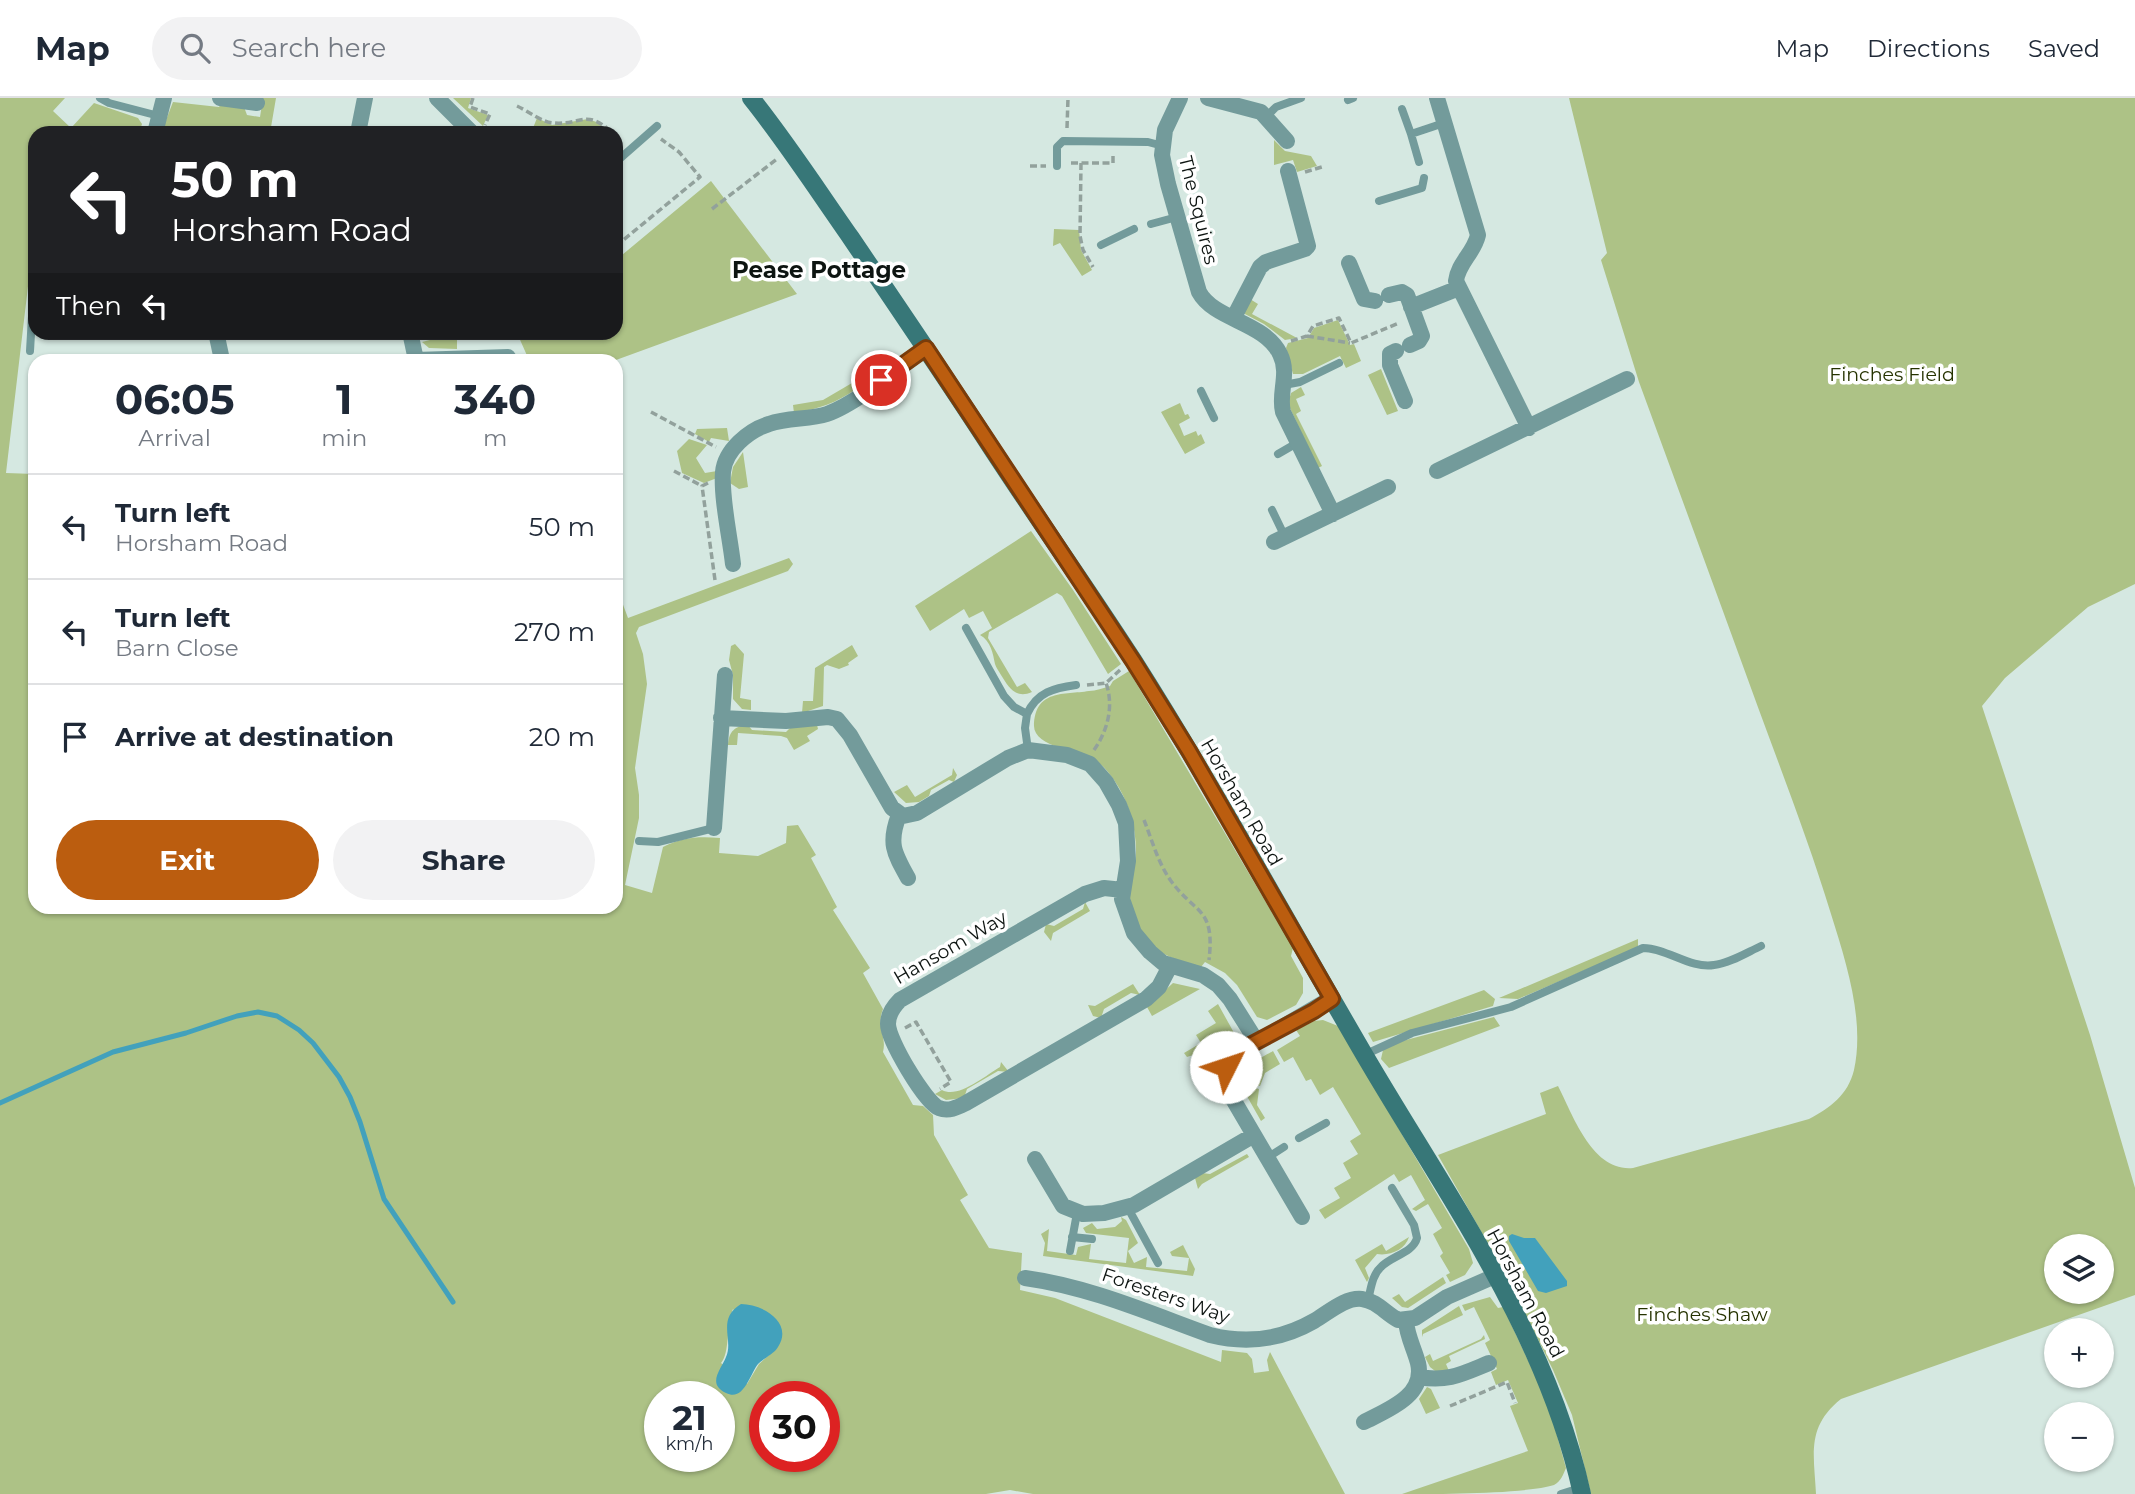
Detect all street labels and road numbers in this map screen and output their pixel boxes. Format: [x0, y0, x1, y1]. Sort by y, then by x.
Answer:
street label: The Squires [1174, 154, 1223, 267]
street label: Horsham Road [1196, 735, 1287, 870]
street label: Hansom Way [889, 905, 1012, 989]
street label: Horsham Road [1482, 1225, 1569, 1362]
street label: Foresters Way [1099, 1263, 1233, 1328]

